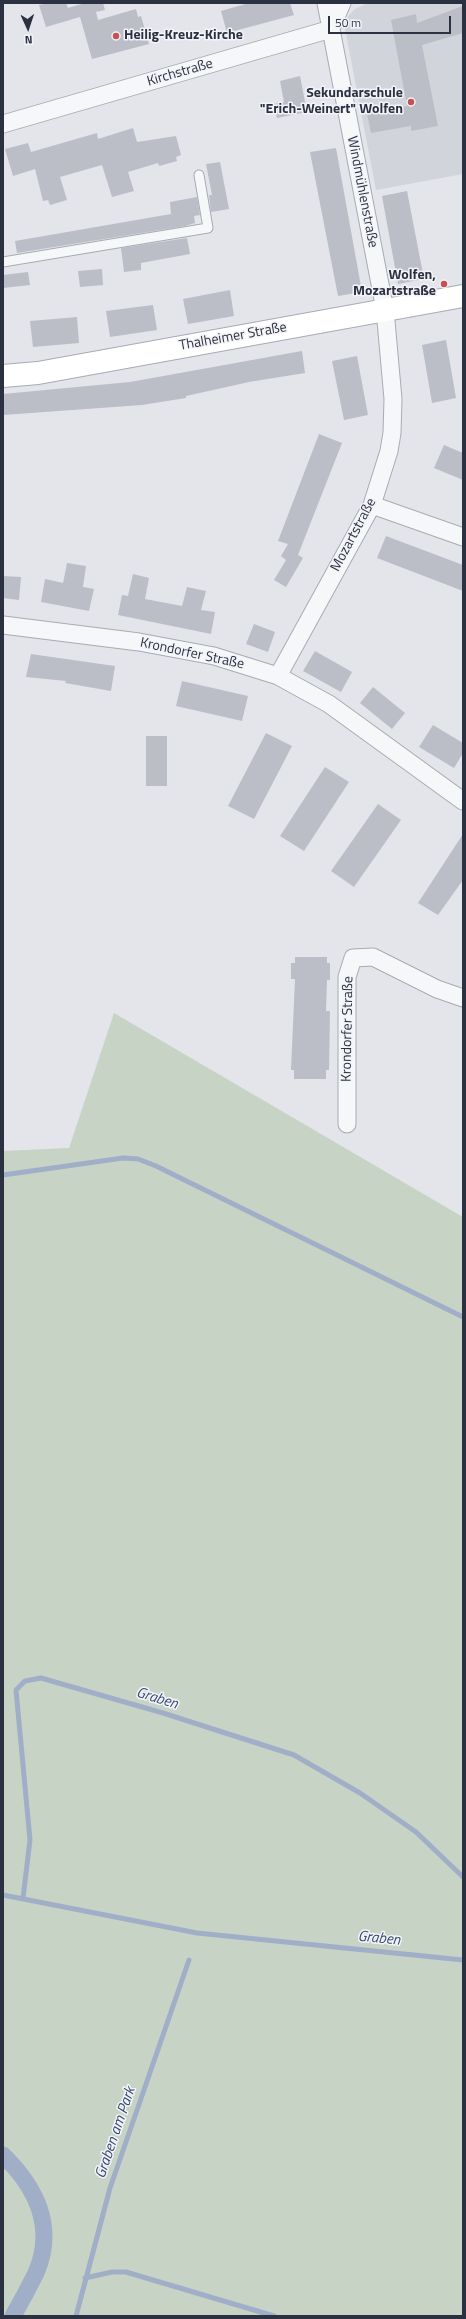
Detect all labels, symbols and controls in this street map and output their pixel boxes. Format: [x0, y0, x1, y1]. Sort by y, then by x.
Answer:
north arrow [8, 8, 48, 48]
scale bar [330, 8, 453, 34]
text: 50 m [335, 13, 361, 32]
place label: Heilig-Kreuz-Kirche [124, 28, 243, 44]
marker: Heilig-Kreuz-Kirche [111, 31, 121, 41]
text: N [24, 32, 33, 48]
street label: Kirchstraße [145, 56, 215, 90]
place label: Sekundarschule "Erich-Weinert" Wolfen [260, 86, 403, 118]
marker: Sekundarschule "Erich-Weinert" Wolfen [406, 97, 416, 107]
street label: Windmühlenstraße [343, 135, 381, 249]
place label: Wolfen, Mozartstraße [353, 268, 436, 300]
marker: Wolfen, Mozartstraße [439, 279, 449, 289]
street label: Thalheimer Straße [178, 319, 288, 355]
street label: Mozartstraße [328, 495, 380, 575]
street label: Krondorfer Straße [138, 635, 246, 673]
street label: Krondorfer Straße [339, 976, 357, 1082]
water label: Graben [134, 1684, 180, 1714]
water label: Graben [357, 1928, 401, 1950]
water label: Graben am Park [92, 2085, 140, 2181]

